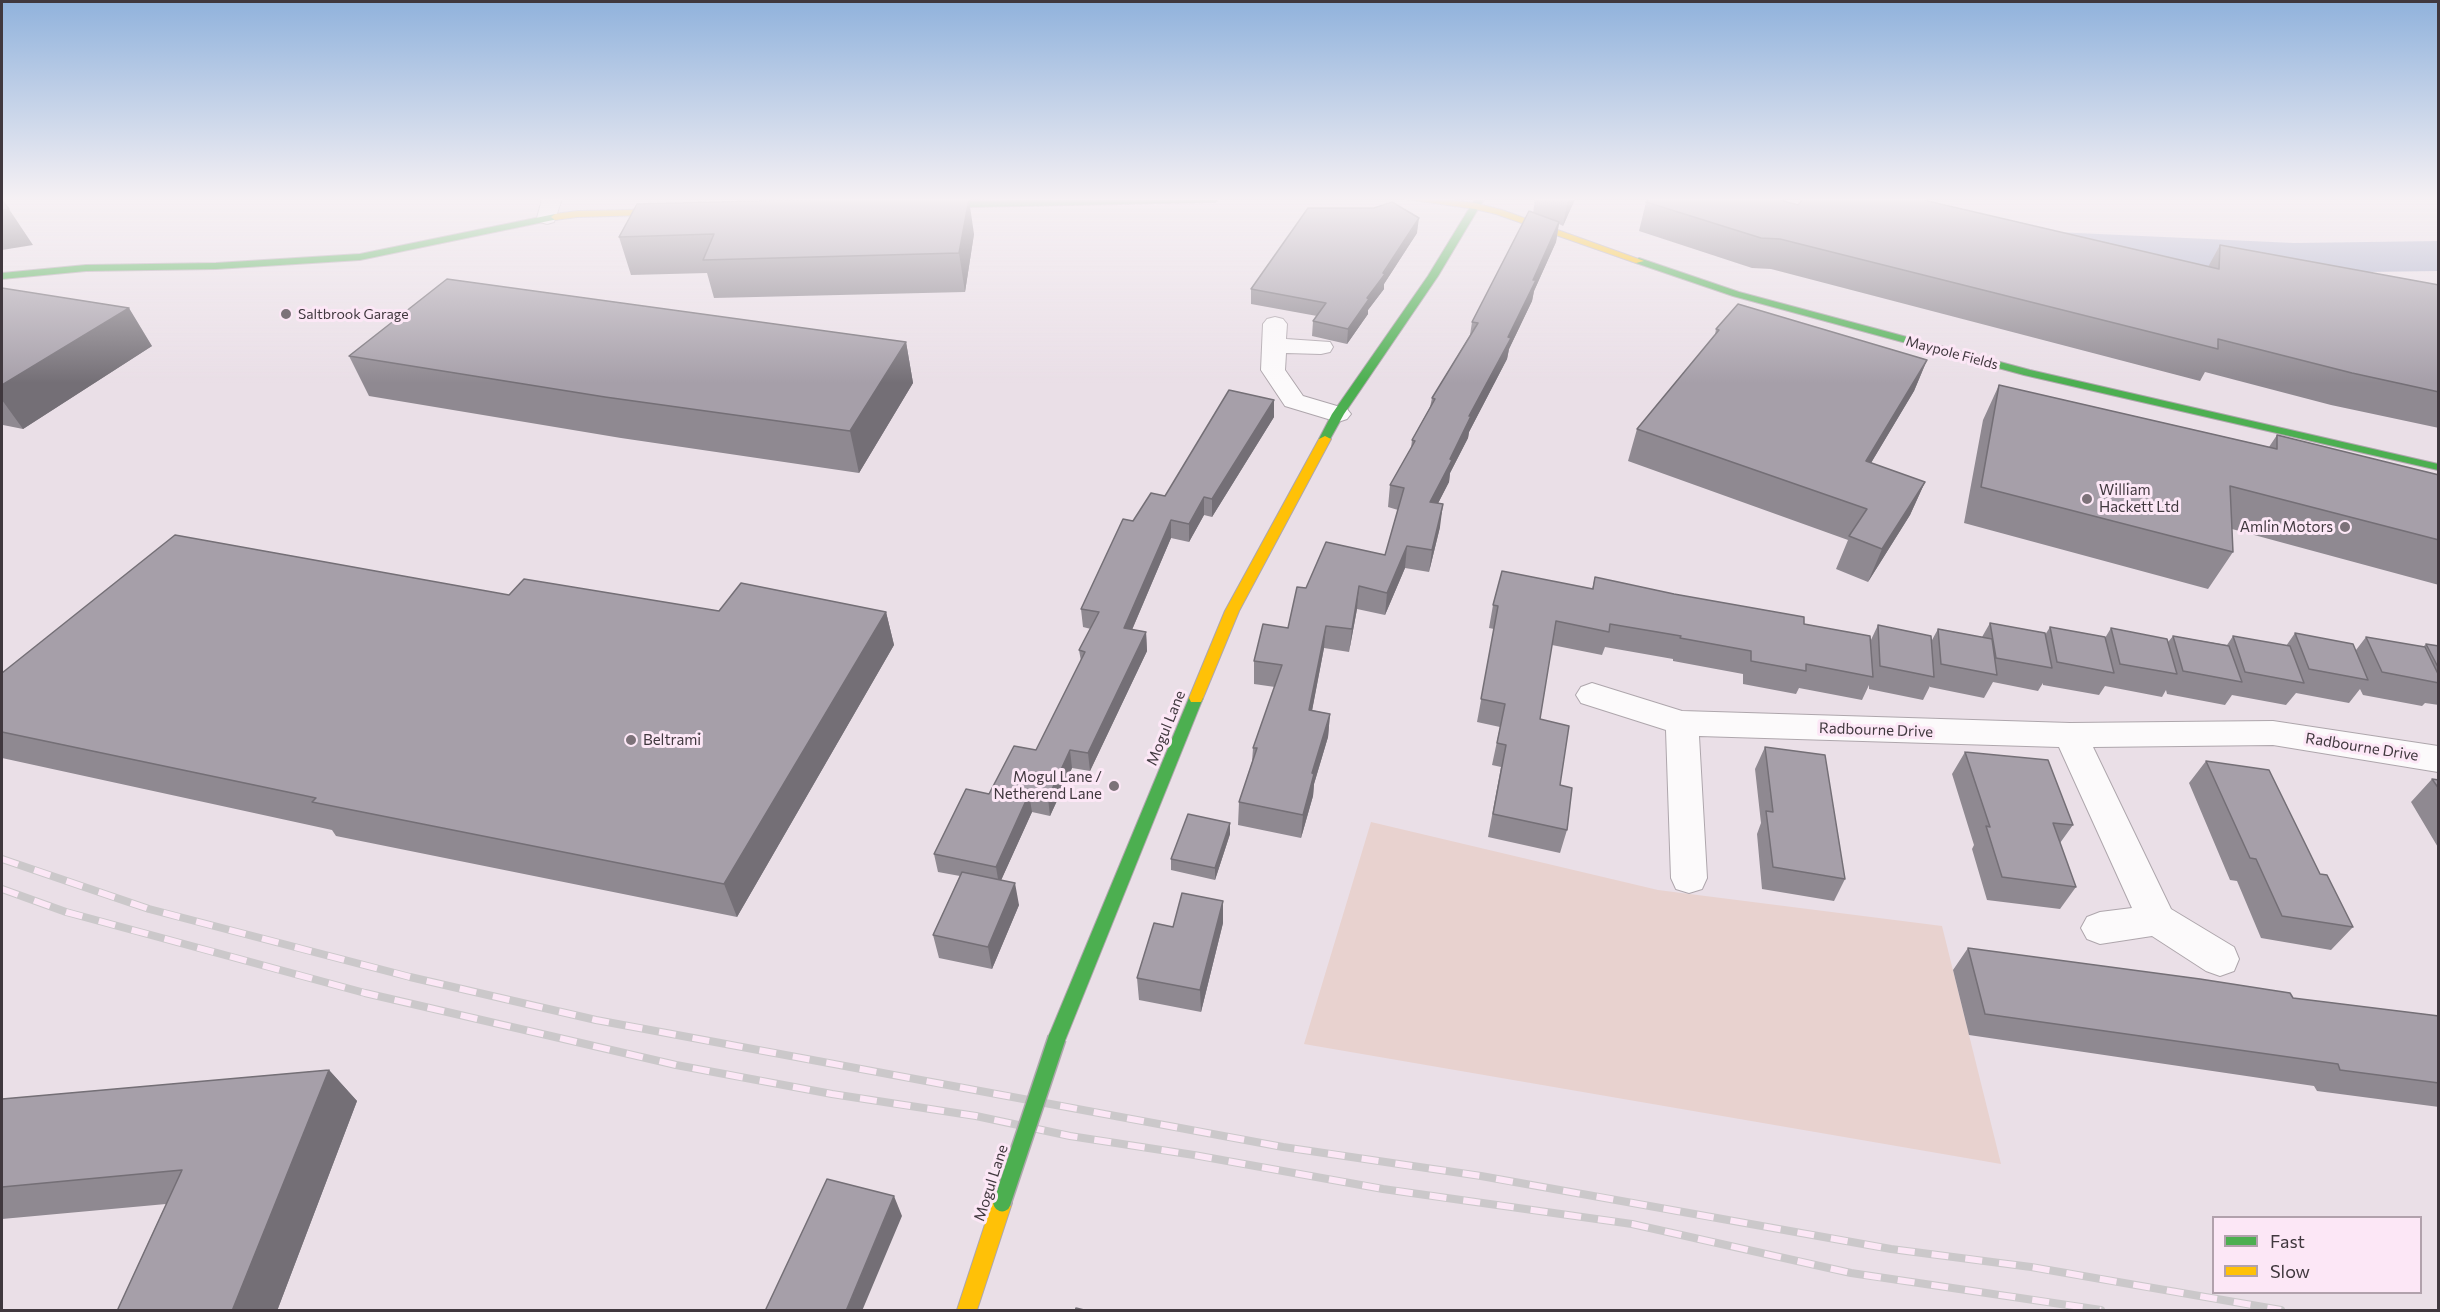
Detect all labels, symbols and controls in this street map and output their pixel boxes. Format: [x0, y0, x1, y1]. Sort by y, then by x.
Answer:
place label: Saltbrook Garage [298, 306, 409, 322]
marker: Saltbrook Garage [279, 307, 293, 321]
street label: Maypole Fields [1904, 333, 2000, 373]
place label: William Hackett Ltd [2099, 481, 2179, 516]
marker: William Hackett Ltd [2080, 492, 2094, 506]
place label: Amlin Motors [2240, 518, 2333, 536]
marker: Amlin Motors [2338, 520, 2352, 534]
street label: Mogul Lane [1143, 688, 1189, 768]
street label: Radbourne Drive [1819, 719, 1933, 741]
street label: Radbourne Drive [2304, 729, 2420, 765]
place label: Beltrami [643, 731, 701, 749]
marker: Beltrami [624, 733, 638, 747]
place label: Mogul Lane / Netherend Lane [994, 768, 1102, 803]
marker: Mogul Lane / Netherend Lane [1107, 779, 1121, 793]
street label: Mogul Lane [970, 1142, 1012, 1224]
legend [2212, 1216, 2422, 1294]
text: Fast [2270, 1230, 2305, 1252]
text: Slow [2270, 1260, 2310, 1282]

